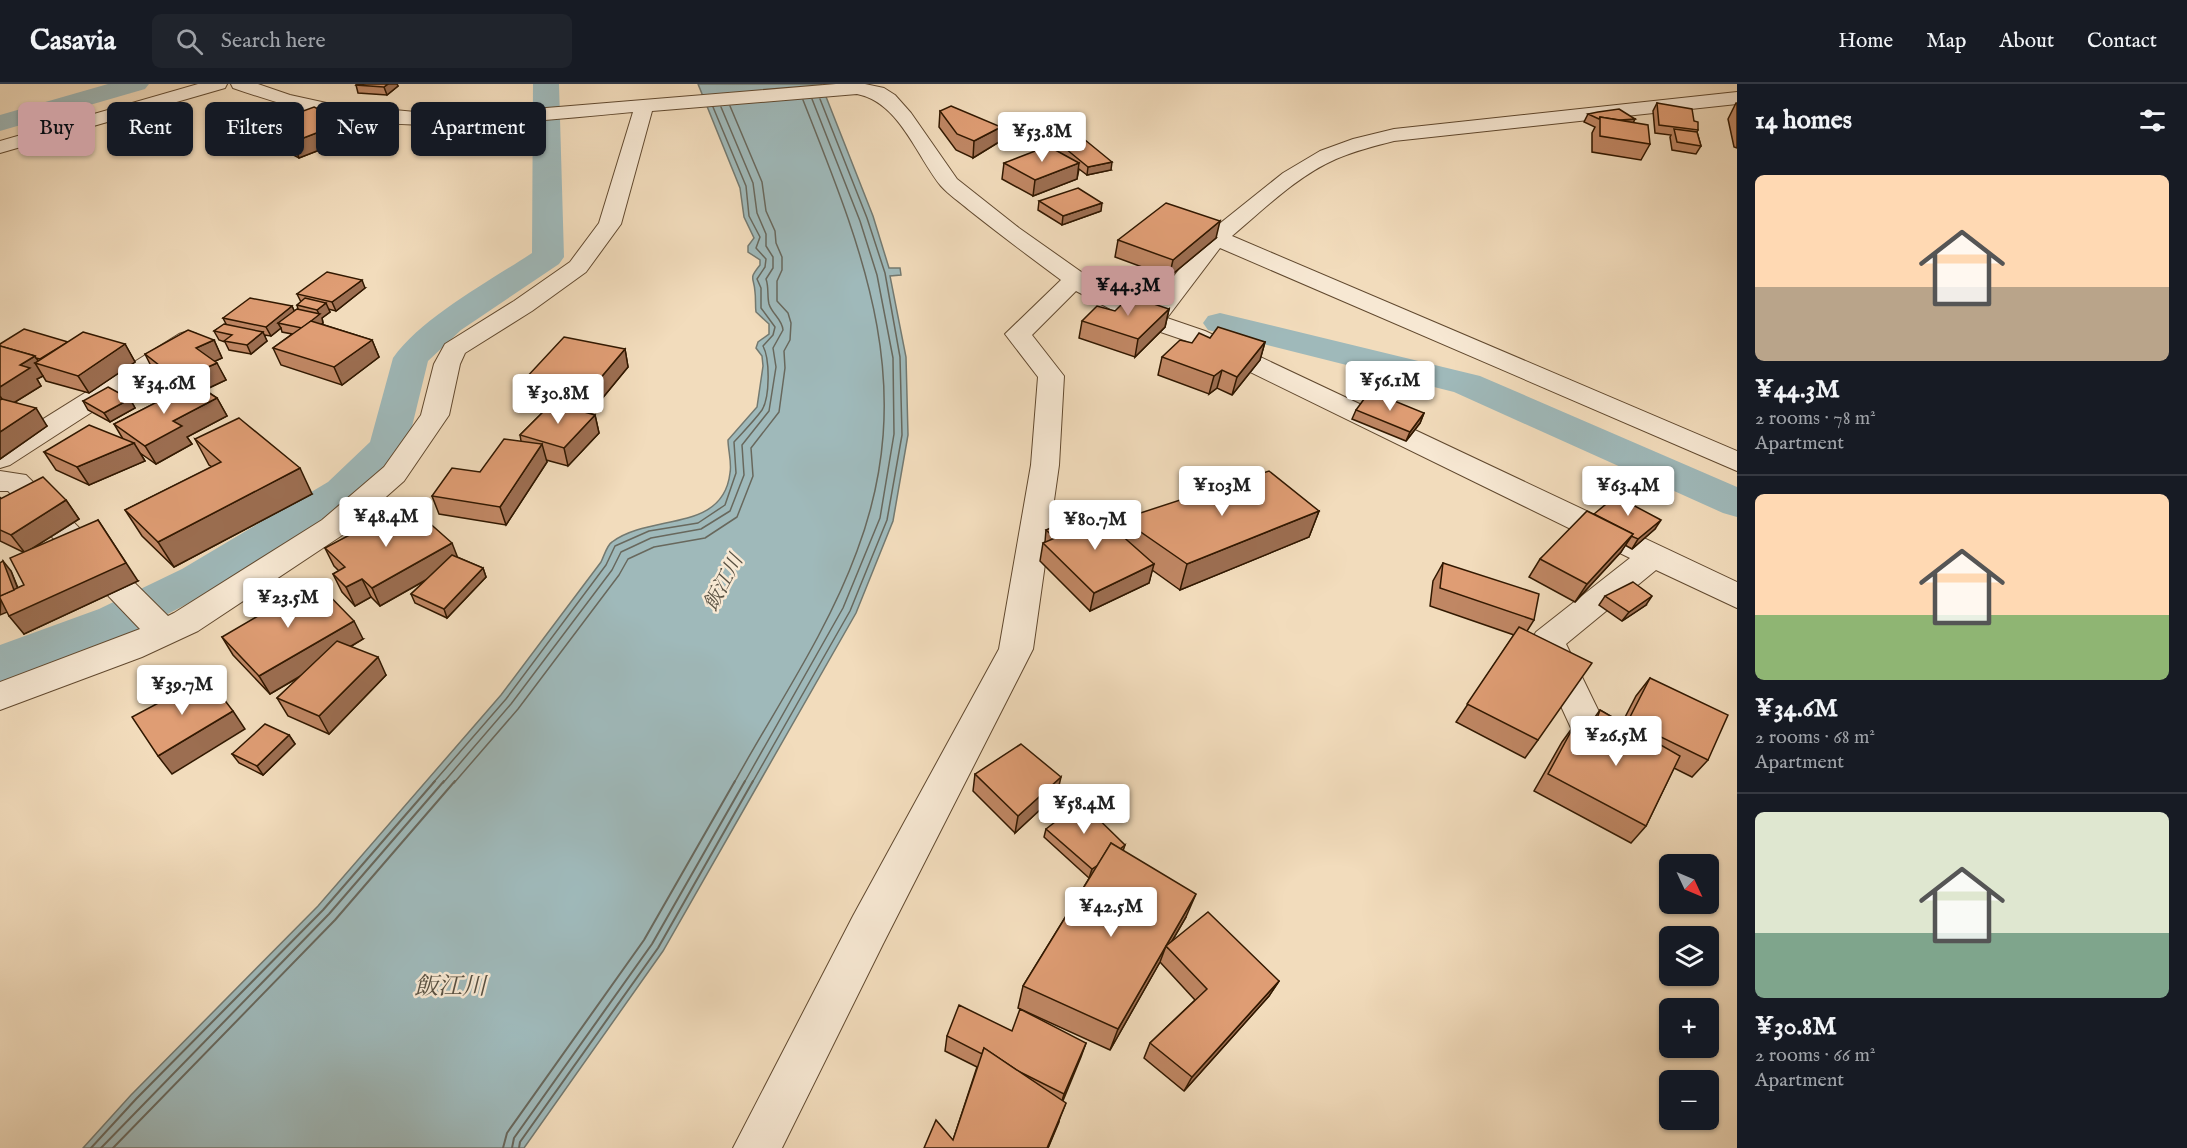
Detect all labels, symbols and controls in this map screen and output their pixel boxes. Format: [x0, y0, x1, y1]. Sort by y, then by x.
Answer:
search box [152, 14, 572, 68]
text: Casavia [30, 24, 116, 59]
icon: search [173, 25, 206, 58]
text: Search here [221, 27, 326, 55]
text: Home [1838, 28, 1893, 55]
text: Map [1926, 28, 1966, 55]
text: About [1999, 28, 2054, 55]
text: Contact [2087, 28, 2157, 55]
chip: Buy [18, 102, 95, 156]
chip: Rent [107, 102, 193, 156]
chip: Filters [205, 102, 304, 156]
chip: New [316, 102, 399, 156]
chip: Apartment [411, 102, 546, 156]
text: 14 homes [1755, 104, 1852, 137]
icon: filters [2136, 104, 2169, 137]
pin: ¥53.8M [993, 112, 1091, 163]
text: ¥53.8M [1012, 119, 1072, 144]
icon: home [1908, 214, 2016, 322]
pin: ¥44.3M [1079, 266, 1177, 317]
text: ¥44.3M [1095, 273, 1161, 298]
pin: ¥56.1M [1341, 361, 1439, 412]
pin: ¥34.6M [115, 364, 213, 415]
text: ¥56.1M [1360, 368, 1420, 393]
text: ¥34.6M [132, 371, 196, 396]
text: ¥44.3M [1755, 373, 1840, 406]
pin: ¥30.8M [509, 374, 607, 425]
text: ¥30.8M [527, 381, 589, 406]
text: 2 rooms · 78 m² [1755, 406, 1876, 431]
text: Apartment [1755, 431, 1844, 456]
pin: ¥103M [1180, 466, 1264, 517]
pin: ¥63.4M [1579, 466, 1677, 517]
text: ¥103M [1193, 473, 1251, 498]
text: ¥63.4M [1596, 473, 1660, 498]
pin: ¥48.4M [337, 497, 435, 548]
pin: ¥80.7M [1046, 500, 1144, 551]
text: ¥48.4M [353, 504, 419, 529]
text: ¥80.7M [1063, 507, 1127, 532]
icon: home [1908, 533, 2016, 641]
water label: 飯江川 [699, 549, 750, 615]
pin: ¥23.5M [239, 578, 337, 629]
text: ¥23.5M [257, 585, 319, 610]
pin: ¥39.7M [133, 665, 231, 716]
text: ¥39.7M [151, 672, 213, 697]
text: ¥34.6M [1755, 692, 1838, 725]
pin: ¥26.5M [1567, 716, 1665, 767]
text: ¥26.5M [1585, 723, 1647, 748]
text: 2 rooms · 68 m² [1755, 725, 1875, 750]
text: Apartment [1755, 750, 1844, 775]
pin: ¥58.4M [1035, 784, 1133, 835]
text: ¥58.4M [1053, 791, 1115, 816]
icon: home [1908, 851, 2016, 959]
north arrow [1659, 854, 1719, 914]
map controls [1659, 854, 1719, 1130]
pin: ¥42.5M [1062, 887, 1160, 938]
text: ¥42.5M [1079, 894, 1143, 919]
button: layers [1659, 926, 1719, 986]
water label: 飯江川 [414, 972, 489, 1003]
button: + [1659, 998, 1719, 1058]
text: ¥30.8M [1755, 1010, 1837, 1043]
text: 2 rooms · 66 m² [1755, 1043, 1876, 1068]
text: Apartment [1755, 1068, 1844, 1093]
button: − [1659, 1070, 1719, 1130]

